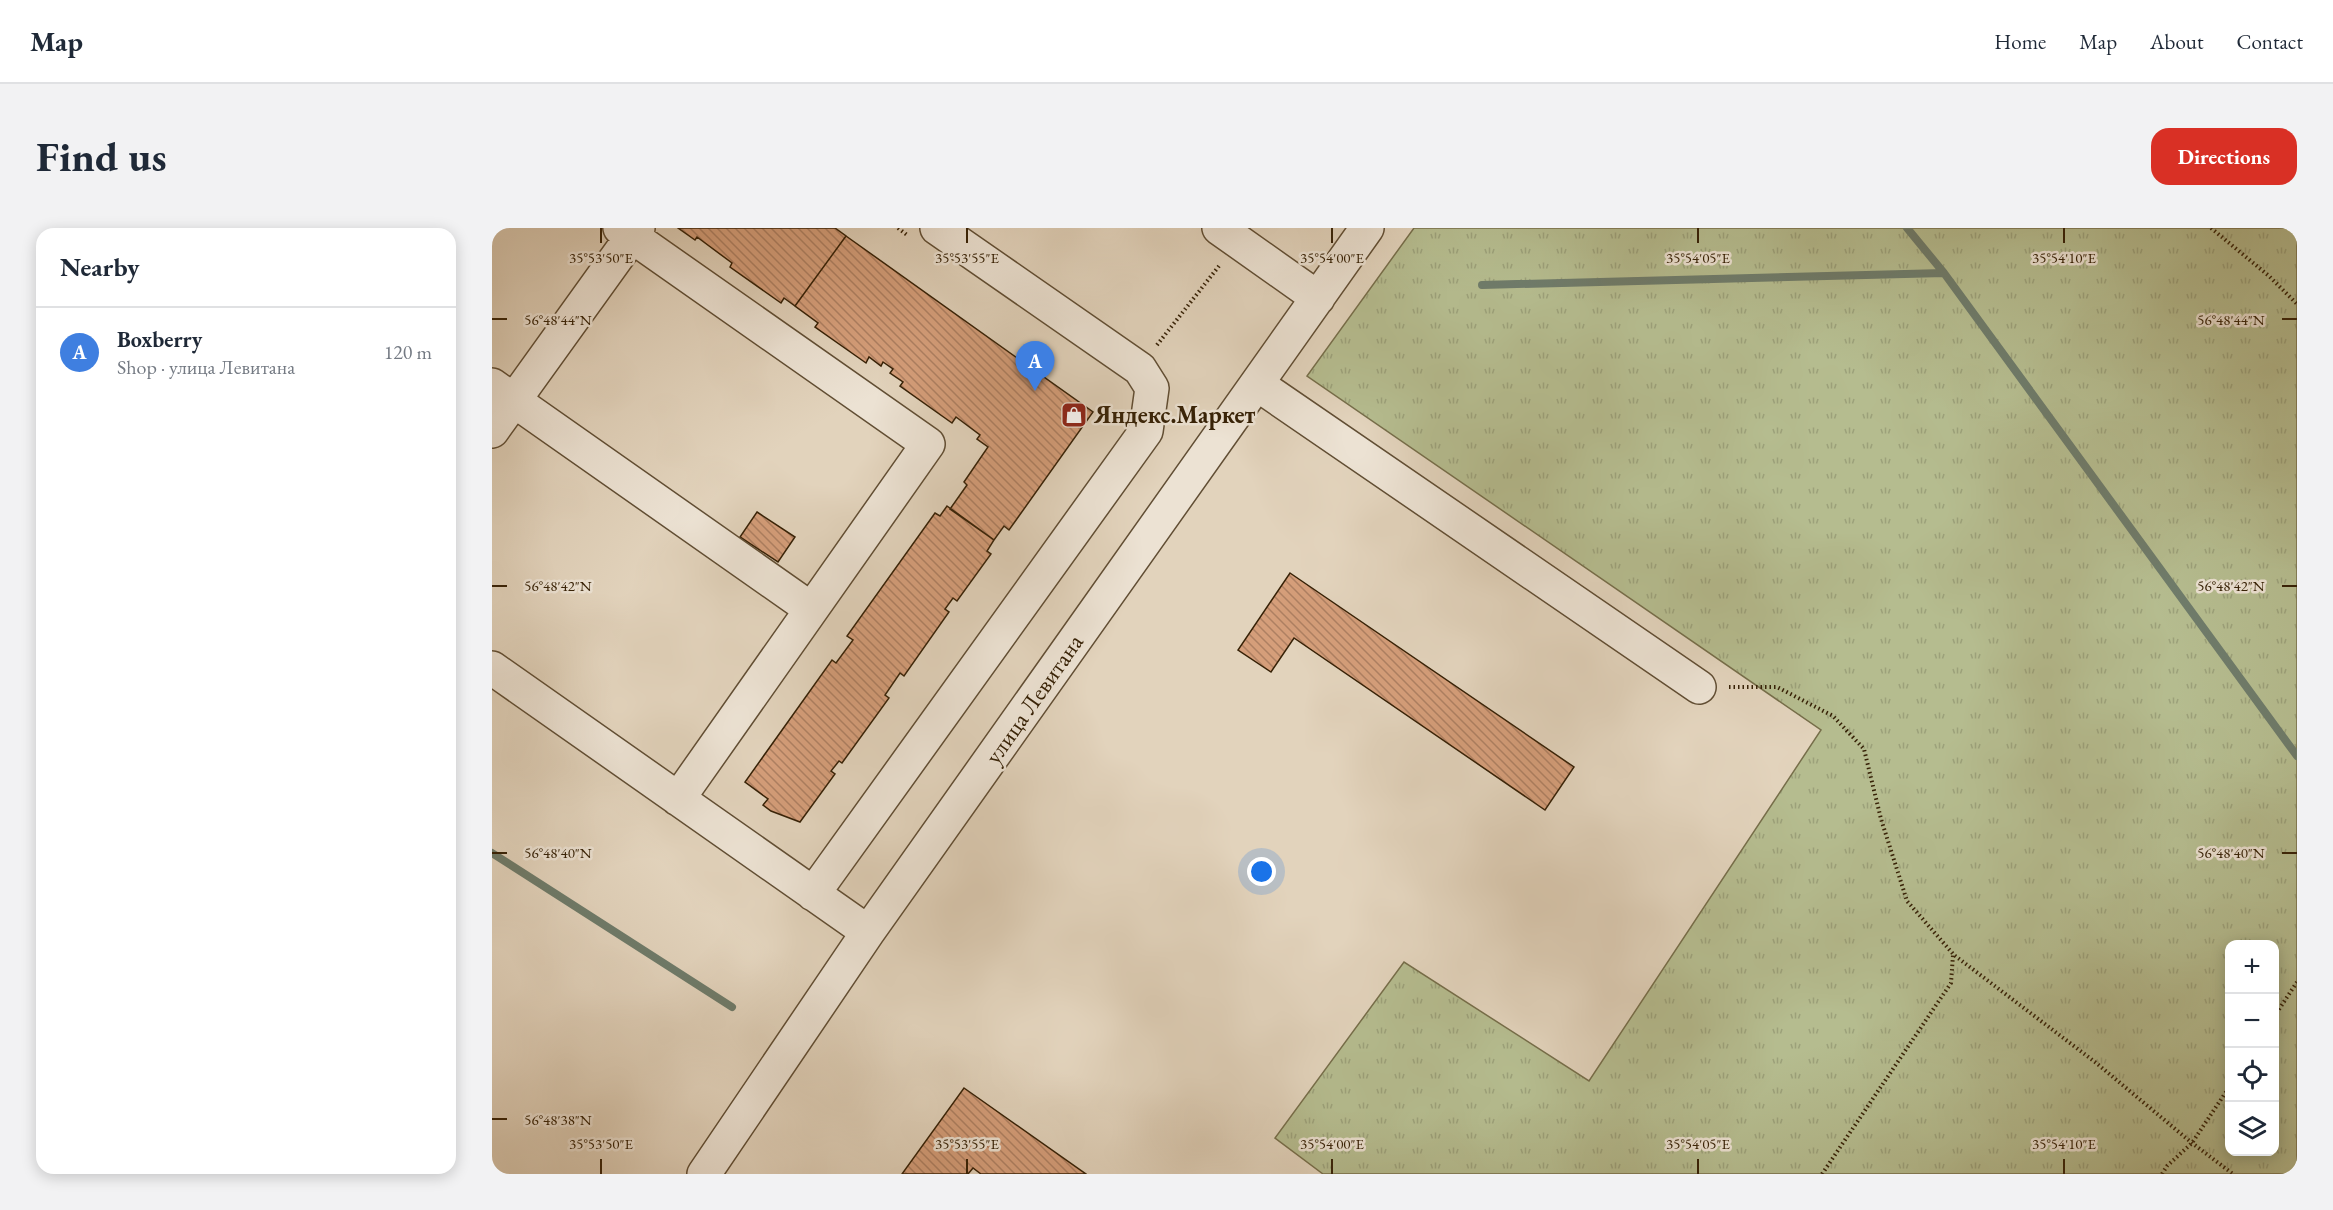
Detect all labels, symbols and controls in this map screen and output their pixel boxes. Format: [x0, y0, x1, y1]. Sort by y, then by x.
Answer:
text: Map [30, 23, 83, 59]
text: Home [1994, 28, 2046, 55]
text: Map [2079, 28, 2117, 55]
text: About [2150, 28, 2203, 55]
text: Contact [2236, 28, 2303, 55]
button: Directions [2151, 128, 2297, 185]
text: Find us [36, 129, 167, 184]
text: 35°53'50"E [569, 248, 634, 267]
text: 35°53'55"E [935, 248, 1000, 267]
text: 35°54'00"E [1300, 248, 1365, 267]
text: 35°54'05"E [1666, 248, 1731, 267]
text: 35°54'10"E [2032, 248, 2097, 267]
text: Nearby [60, 250, 140, 284]
text: 56°48'44"N [524, 310, 592, 329]
text: 56°48'44"N [2197, 310, 2265, 329]
text: Boxberry [117, 325, 202, 354]
text: A [72, 339, 87, 365]
text: 120 m [384, 339, 432, 365]
pin: A [1016, 342, 1054, 391]
text: Shop · улица Левитана [117, 354, 295, 380]
place label: Яндекс.Маркет [1093, 399, 1256, 430]
shop icon: Яндекс.Маркет [1059, 400, 1089, 430]
text: 56°48'42"N [524, 576, 592, 595]
text: 56°48'42"N [2197, 576, 2265, 595]
street label: улица Левитана [977, 627, 1090, 770]
text: 56°48'40"N [524, 843, 592, 862]
text: 56°48'40"N [2197, 843, 2265, 862]
your location [1247, 857, 1276, 886]
map controls [2225, 940, 2279, 1156]
button: + [2225, 940, 2279, 994]
button: − [2225, 994, 2279, 1048]
button: locate [2225, 1048, 2279, 1102]
button: layers [2225, 1102, 2279, 1156]
text: 56°48'38"N [524, 1110, 592, 1129]
text: 35°53'50"E [569, 1134, 634, 1153]
text: 35°53'55"E [935, 1134, 1000, 1153]
text: 35°54'00"E [1300, 1134, 1365, 1153]
text: 35°54'05"E [1666, 1134, 1731, 1153]
text: 35°54'10"E [2032, 1134, 2097, 1153]

